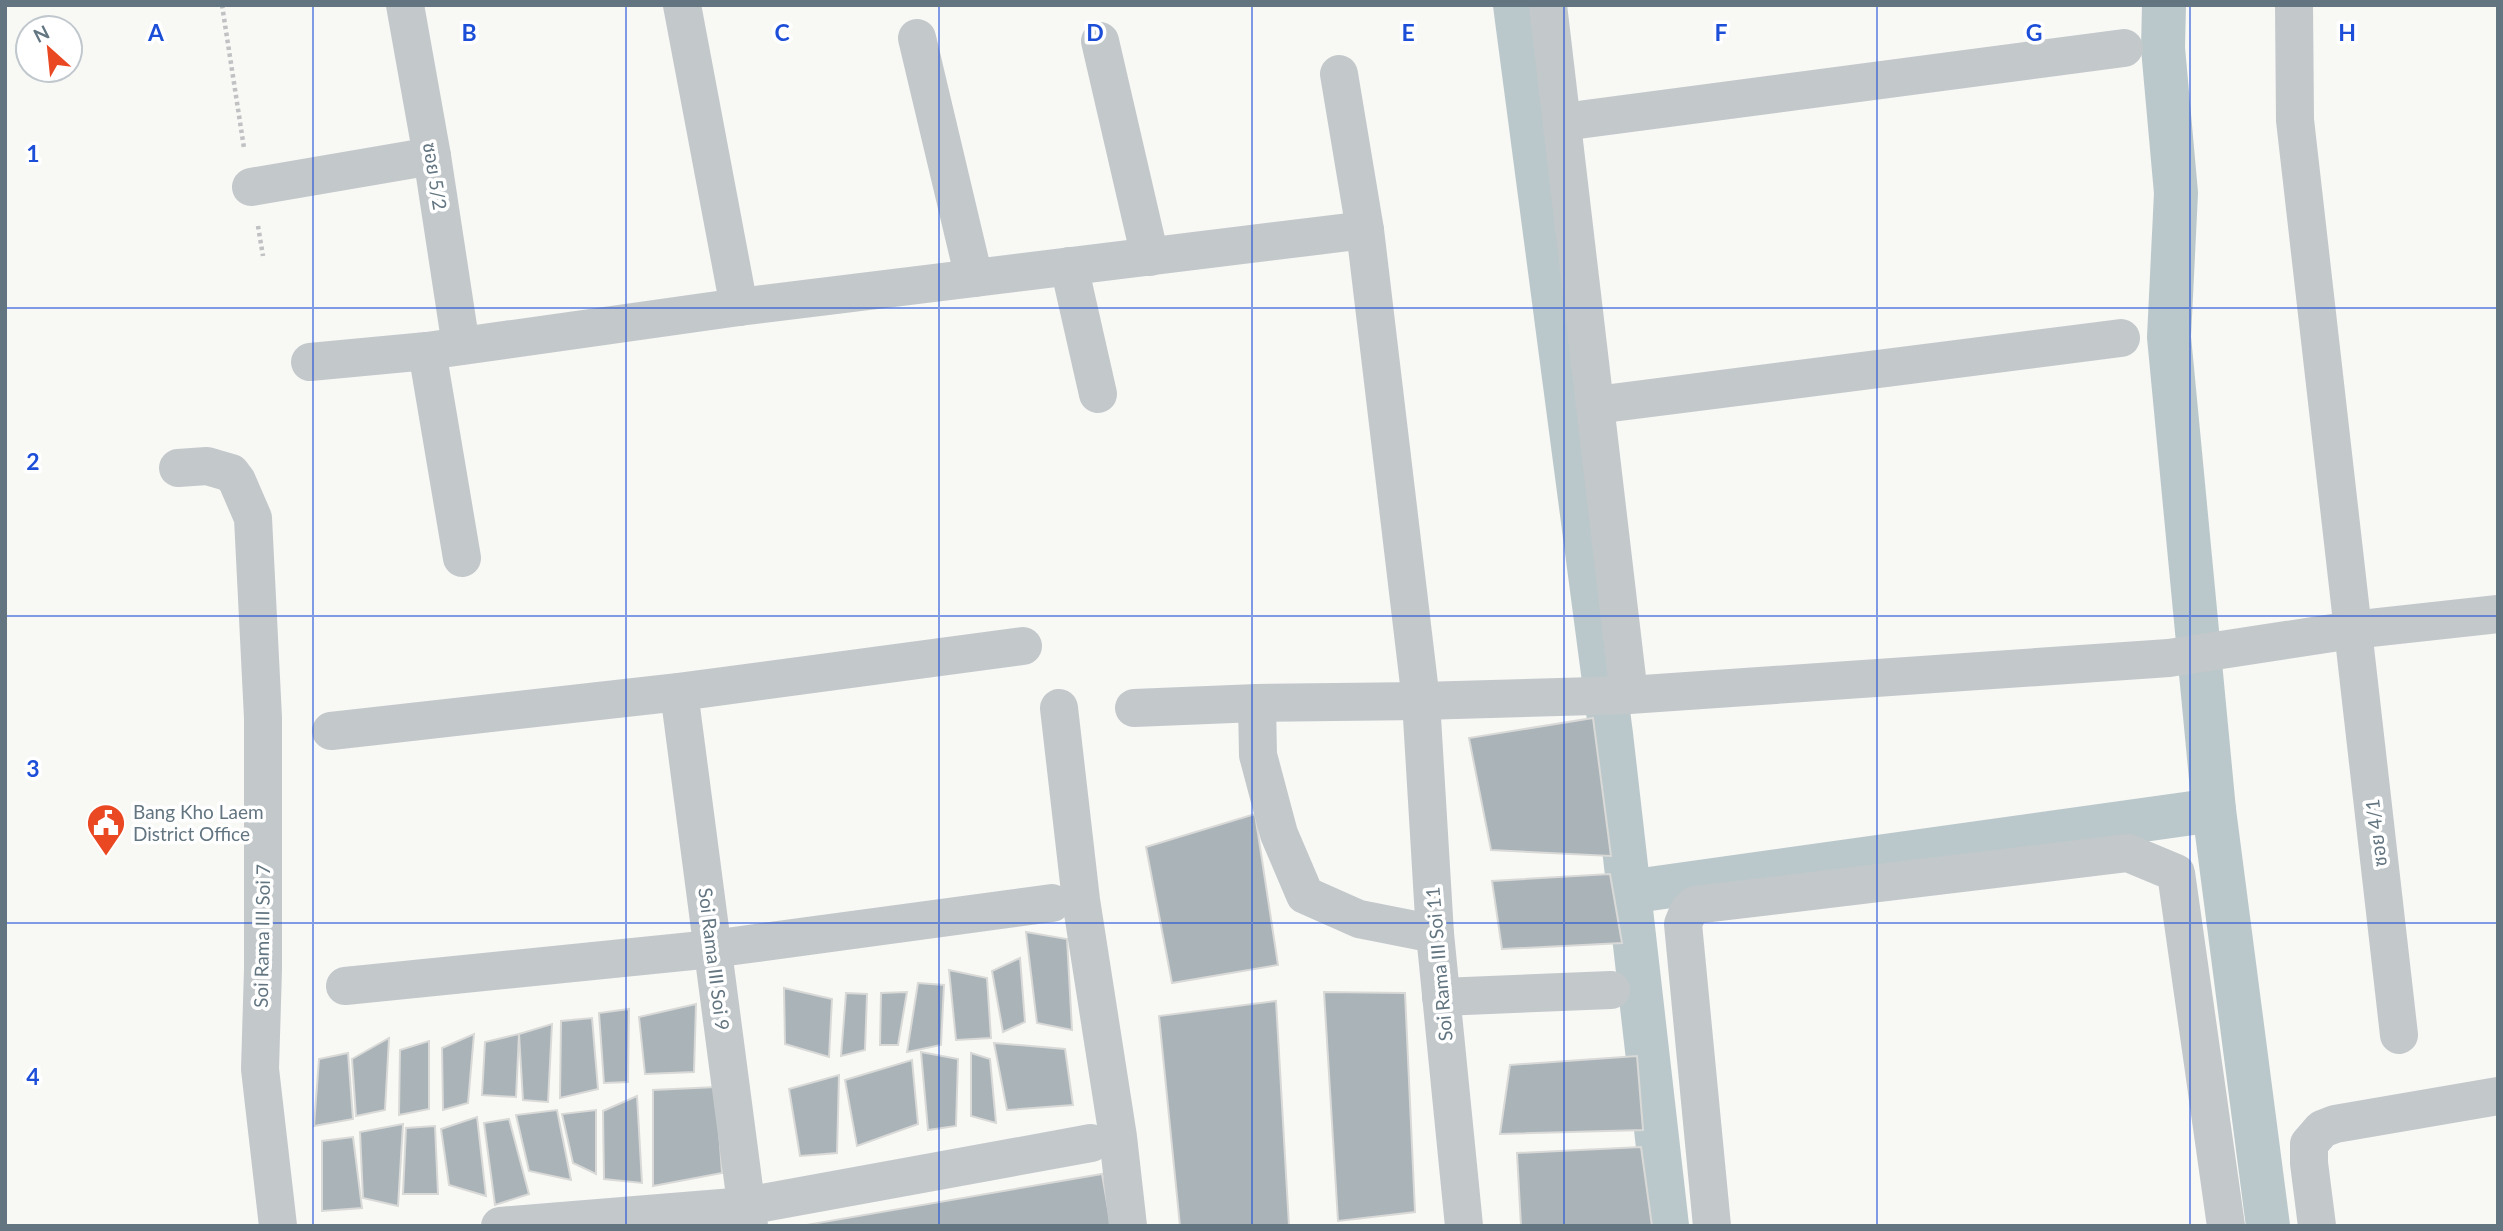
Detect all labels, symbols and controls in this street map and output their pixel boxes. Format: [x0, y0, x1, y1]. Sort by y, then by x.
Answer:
north arrow [14, 14, 84, 84]
text: A [147, 18, 165, 46]
text: B [461, 18, 477, 46]
text: C [774, 18, 790, 46]
text: D [1086, 18, 1104, 46]
text: E [1401, 18, 1415, 46]
text: F [1714, 18, 1728, 46]
text: G [2026, 18, 2042, 46]
text: H [2338, 18, 2356, 46]
text: N [29, 20, 53, 47]
text: 1 [26, 139, 40, 167]
street label: ซอย 5/2 [419, 140, 452, 211]
text: 2 [26, 447, 40, 475]
text: 3 [26, 754, 40, 782]
street label: ซอย 4/1 [2360, 798, 2391, 868]
place label: Bang Kho Laem District Office [133, 800, 264, 845]
public building icon: Bang Kho Laem District Office [85, 802, 127, 857]
street label: Soi Rama III Soi 7 [249, 864, 274, 1008]
street label: Soi Rama III Soi 9 [694, 886, 735, 1032]
street label: Soi Rama III Soi 11 [1420, 886, 1457, 1042]
text: 4 [26, 1062, 40, 1090]

